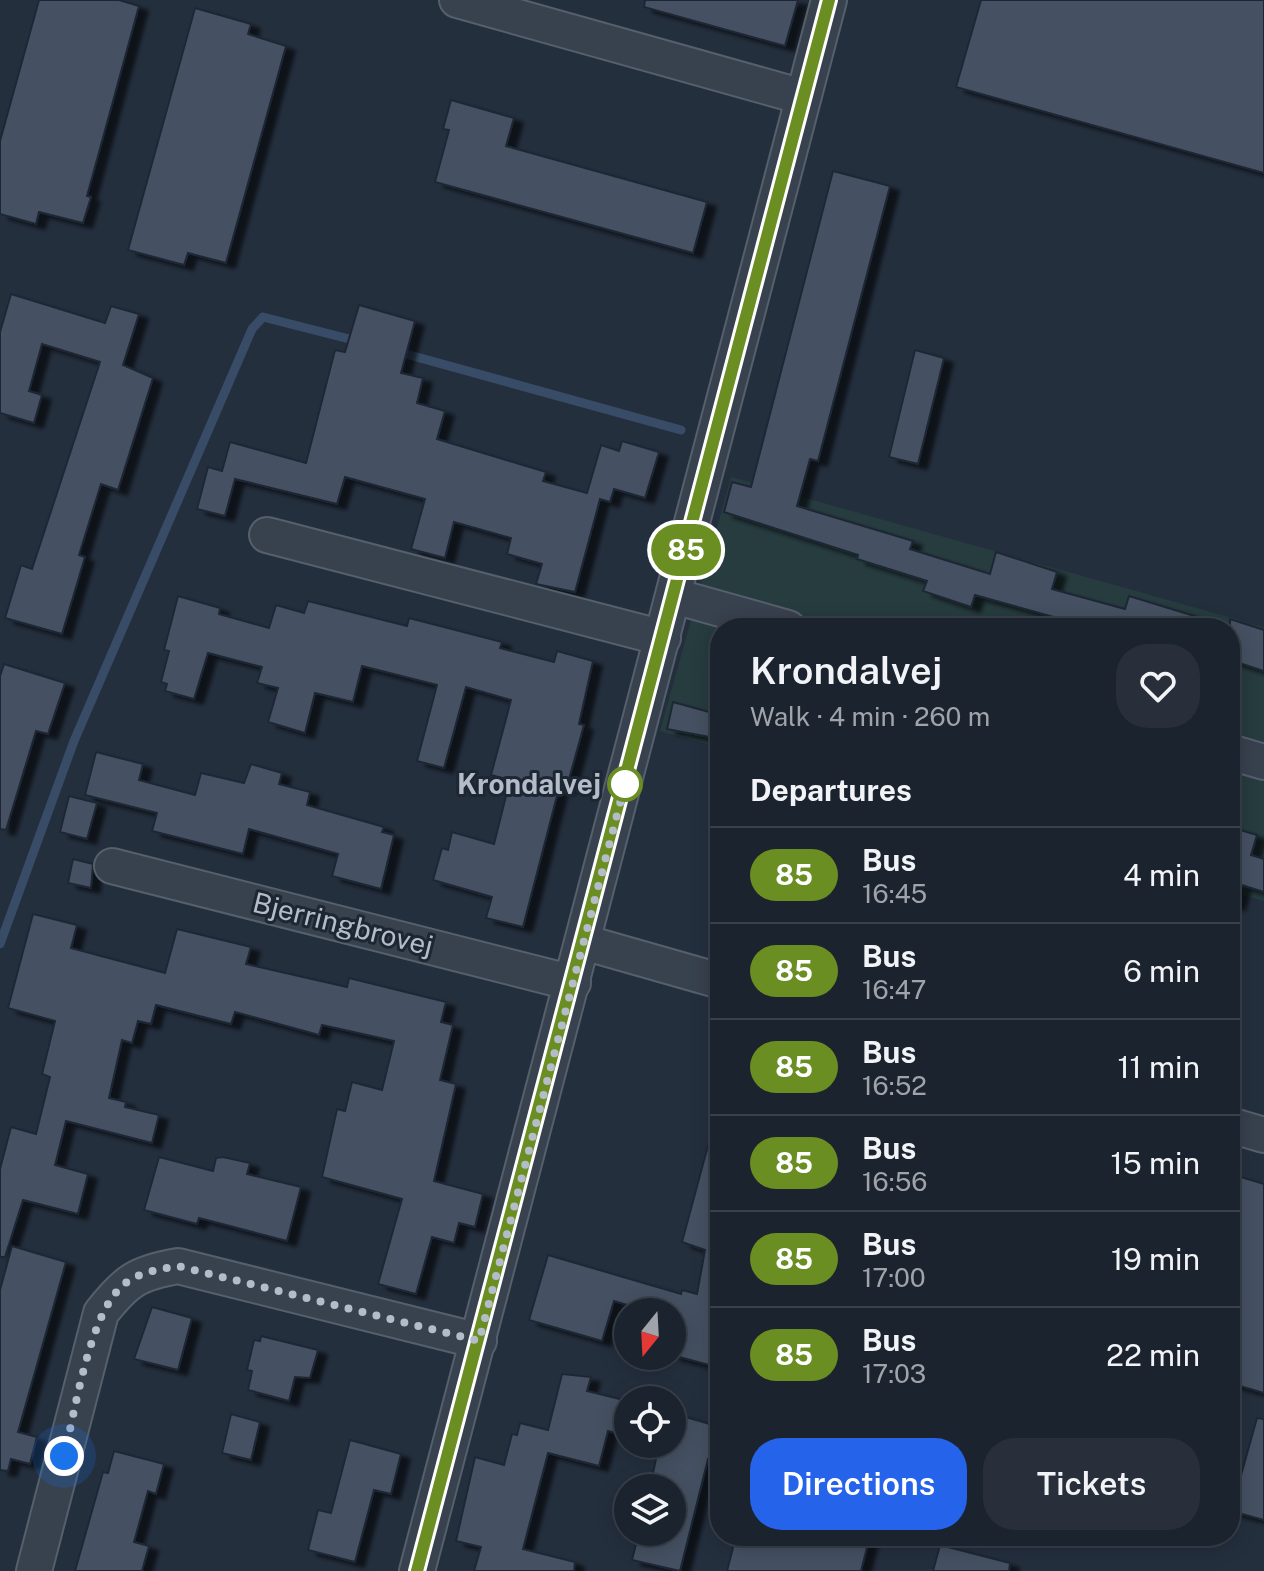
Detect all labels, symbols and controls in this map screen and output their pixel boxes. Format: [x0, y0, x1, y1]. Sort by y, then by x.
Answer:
line badge: 85 [650, 524, 722, 576]
text: 85 [667, 533, 705, 566]
button: heart [1116, 644, 1200, 728]
text: Krondalvej [750, 648, 942, 693]
text: Walk · 4 min · 260 m [750, 701, 990, 732]
place label: Krondalvej [457, 767, 601, 800]
marker: Krondalvej [608, 767, 642, 801]
text: Departures [750, 772, 912, 808]
text: Bus [862, 842, 916, 878]
text: 4 min [1123, 857, 1200, 893]
text: 85 [775, 858, 813, 891]
text: 16:45 [862, 878, 927, 909]
street label: Bjerringbrovej [250, 885, 437, 962]
text: Bus [862, 938, 916, 974]
text: 6 min [1123, 953, 1200, 989]
text: 85 [775, 954, 813, 987]
text: 16:47 [862, 974, 926, 1005]
text: Bus [862, 1034, 916, 1070]
text: 11 min [1117, 1049, 1200, 1085]
text: 85 [775, 1050, 813, 1083]
text: 16:52 [862, 1070, 927, 1101]
text: Bus [862, 1130, 916, 1166]
text: 15 min [1110, 1145, 1200, 1181]
text: 85 [775, 1146, 813, 1179]
text: 16:56 [862, 1166, 927, 1197]
text: Bus [862, 1226, 916, 1262]
text: 19 min [1111, 1241, 1200, 1277]
text: 85 [775, 1242, 813, 1275]
text: 17:00 [862, 1262, 926, 1293]
north arrow [614, 1298, 686, 1370]
map controls [614, 1298, 686, 1546]
text: Bus [862, 1322, 916, 1358]
text: 22 min [1106, 1337, 1200, 1373]
text: 85 [775, 1338, 813, 1371]
text: 17:03 [862, 1358, 926, 1389]
button: locate [614, 1386, 686, 1458]
your location [44, 1436, 84, 1476]
button: Directions [750, 1438, 967, 1530]
button: Tickets [983, 1438, 1200, 1530]
button: layers [614, 1474, 686, 1546]

